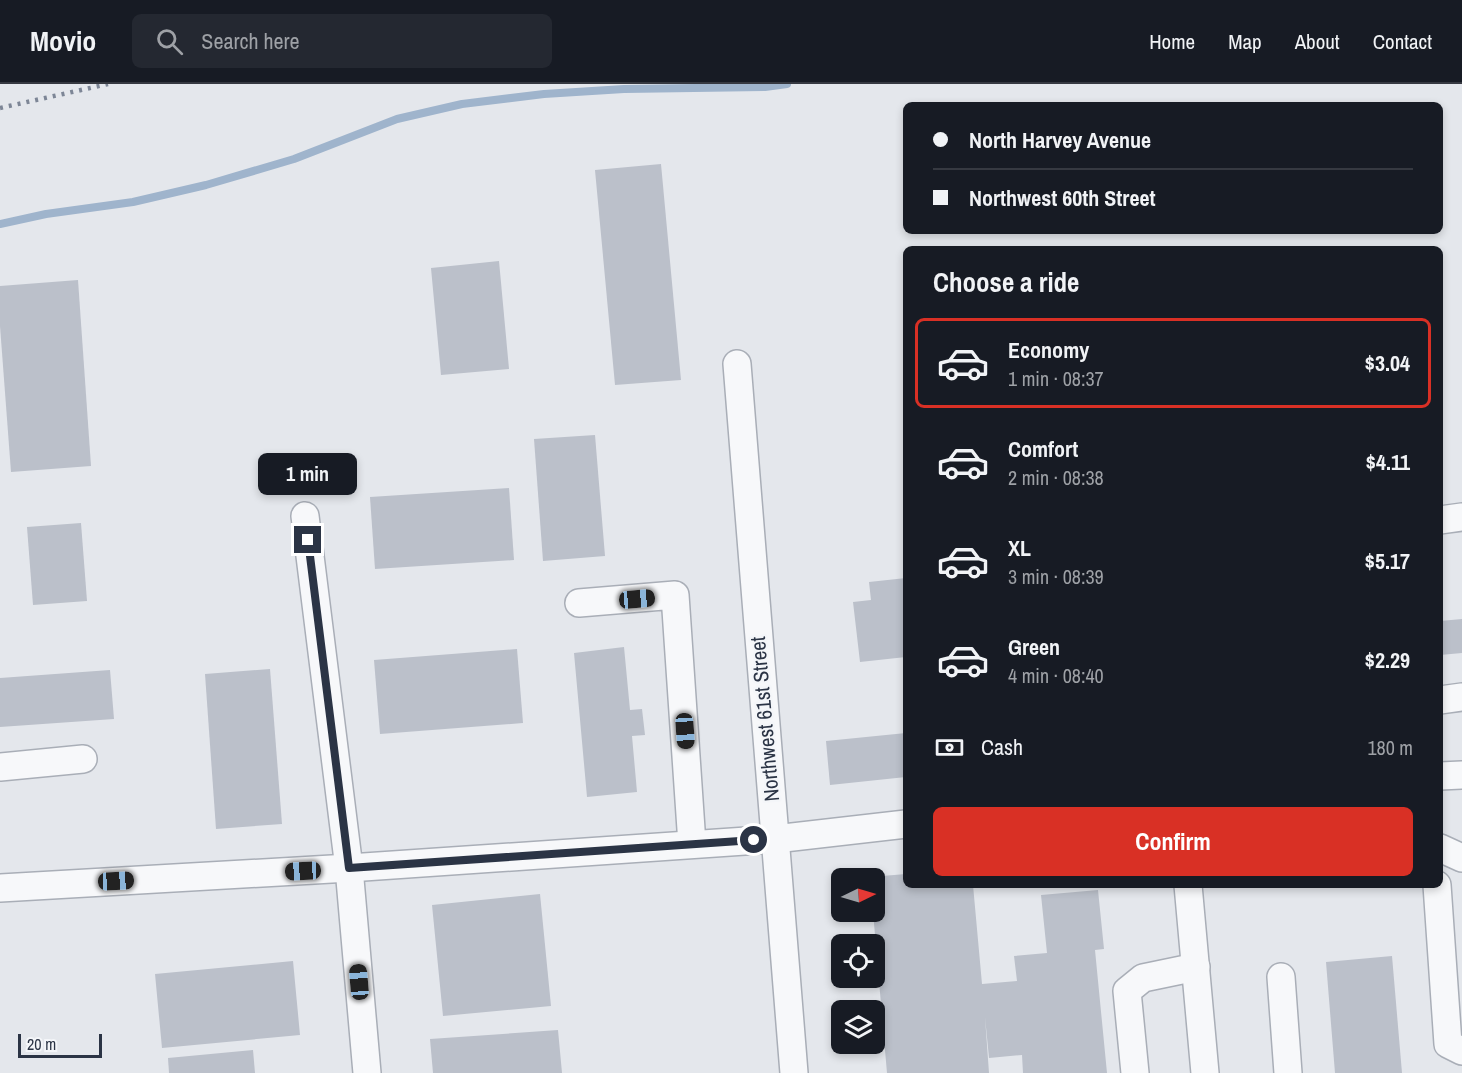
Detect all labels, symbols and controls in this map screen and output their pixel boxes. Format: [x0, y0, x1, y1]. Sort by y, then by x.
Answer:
search box [132, 14, 552, 68]
text: Movio [30, 22, 96, 60]
icon: search [153, 25, 186, 58]
text: Search here [201, 26, 300, 56]
text: Home [1149, 27, 1195, 56]
text: Map [1228, 27, 1262, 56]
text: About [1295, 27, 1340, 56]
text: Contact [1373, 27, 1432, 56]
text: North Harvey Avenue [969, 125, 1151, 155]
text: Northwest 60th Street [969, 183, 1155, 213]
text: Choose a ride [933, 264, 1079, 300]
text: Economy [1008, 335, 1089, 365]
icon: car [936, 336, 990, 390]
text: $3.04 [1365, 348, 1410, 378]
text: 1 min · 08:37 [1008, 365, 1104, 392]
text: Comfort [1008, 434, 1078, 464]
icon: car [936, 435, 990, 489]
text: $4.11 [1366, 447, 1410, 477]
callout: 1 min [258, 453, 358, 495]
text: 1 min [286, 460, 329, 487]
text: 2 min · 08:38 [1008, 464, 1104, 491]
route end [294, 526, 321, 553]
text: XL [1008, 533, 1031, 563]
icon: car [936, 534, 990, 588]
text: $5.17 [1365, 546, 1410, 576]
text: 3 min · 08:39 [1008, 563, 1104, 590]
car [618, 588, 656, 610]
text: Green [1008, 632, 1060, 662]
icon: car [936, 633, 990, 687]
street label: Northwest 61st Street [743, 635, 786, 803]
text: $2.29 [1365, 645, 1410, 675]
text: 4 min · 08:40 [1008, 662, 1104, 689]
car [675, 712, 695, 750]
icon: cash [933, 731, 966, 764]
text: Cash [981, 732, 1023, 762]
text: 180 m [1367, 734, 1413, 761]
button: Confirm [933, 807, 1413, 876]
route start [740, 826, 767, 853]
car [285, 861, 321, 881]
north arrow [831, 868, 885, 922]
map controls [831, 868, 885, 1054]
car [98, 871, 134, 891]
button: locate [831, 934, 885, 988]
car [348, 963, 370, 1001]
button: layers [831, 1000, 885, 1054]
scale bar [18, 1031, 102, 1058]
text: 20 m [27, 1033, 56, 1055]

